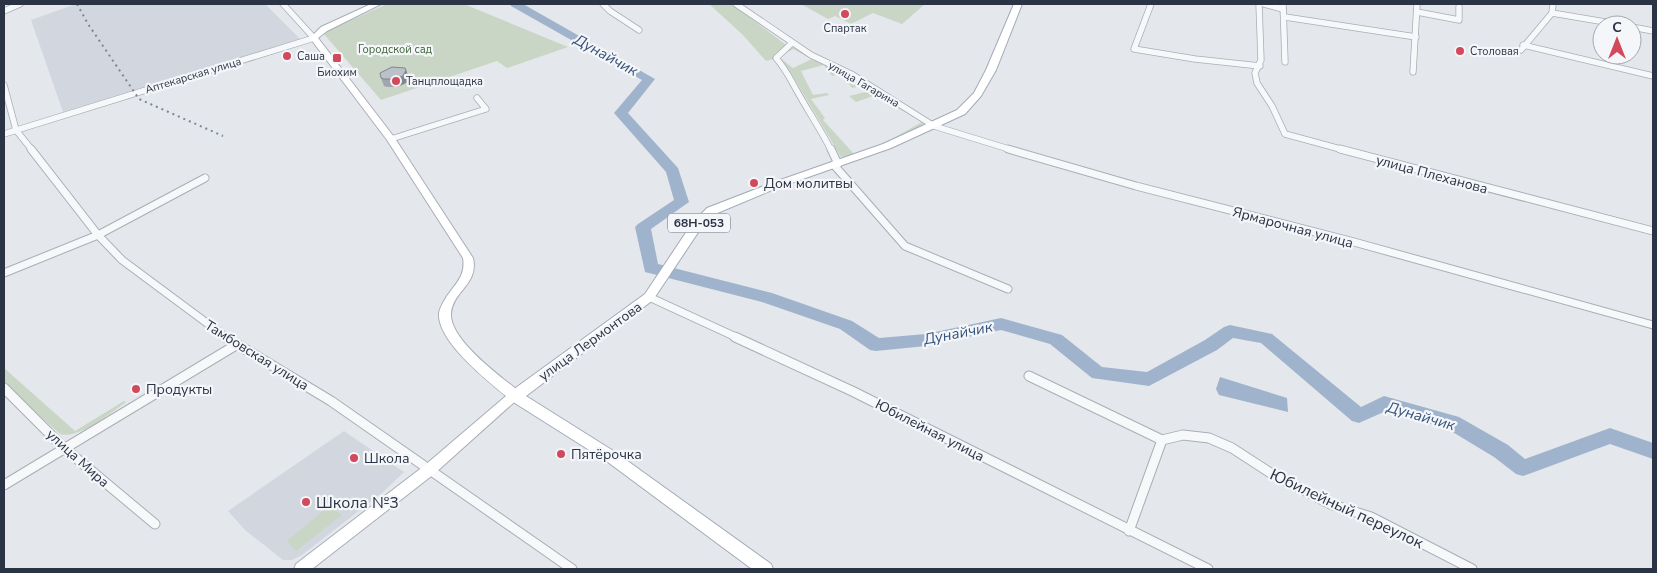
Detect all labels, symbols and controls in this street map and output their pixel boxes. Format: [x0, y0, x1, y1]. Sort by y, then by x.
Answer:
marker: Спартак [839, 8, 851, 20]
north arrow [1592, 15, 1642, 65]
text: С [1612, 18, 1622, 37]
place label: Спартак [824, 21, 867, 36]
water label: Дунайчик [570, 29, 642, 81]
park label: Городской сад [358, 42, 433, 57]
place label: Столовая [1470, 44, 1519, 59]
marker: Столовая [1454, 45, 1466, 57]
place label: Саша [297, 49, 325, 64]
marker: Саша [281, 50, 293, 62]
marker: Биохим [331, 52, 343, 64]
street label: Аптекарская улица [143, 54, 243, 97]
street label: улица Гагарина [825, 58, 902, 111]
place label: Биохим [317, 65, 357, 80]
place label: Танцплощадка [406, 74, 483, 89]
marker: Танцплощадка [390, 75, 402, 87]
street label: улица Плеханова [1374, 150, 1490, 199]
place label: Дом молитвы [764, 174, 853, 193]
marker: Дом молитвы [748, 177, 760, 189]
street label: Ярмарочная улица [1230, 202, 1355, 253]
road number: 68Н-053 [668, 214, 730, 232]
street label: улица Лермонтова [535, 297, 646, 385]
street label: Тамбовская улица [201, 316, 312, 395]
water label: Дунайчик [921, 316, 995, 350]
place label: Продукты [146, 380, 212, 399]
marker: Продукты [130, 383, 142, 395]
street label: Юбилейная улица [872, 395, 988, 466]
water label: Дунайчик [1384, 396, 1458, 436]
street label: улица Мира [42, 425, 113, 492]
place label: Пятёрочка [571, 445, 642, 464]
marker: Пятёрочка [555, 448, 567, 460]
place label: Школа [364, 449, 409, 468]
marker: Школа [348, 452, 360, 464]
street label: Юбилейный переулок [1266, 464, 1427, 554]
place label: Школа №3 [316, 492, 399, 514]
marker: Школа №3 [300, 496, 312, 508]

